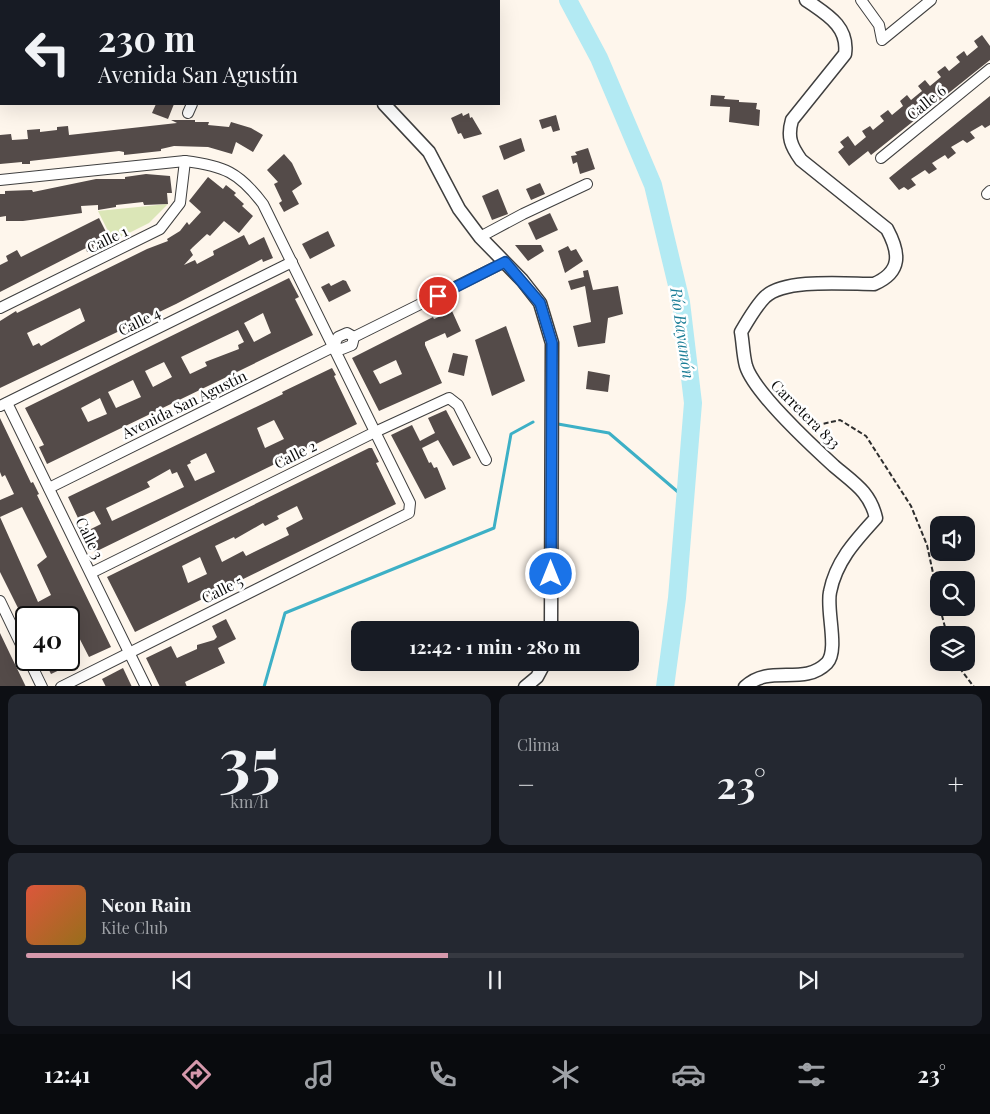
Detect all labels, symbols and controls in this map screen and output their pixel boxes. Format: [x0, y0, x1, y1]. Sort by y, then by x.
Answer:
text: 230 m [98, 14, 196, 61]
icon: left [15, 20, 80, 85]
text: Avenida San Agustín [98, 59, 298, 89]
street label: Calle 6 [902, 80, 950, 124]
street label: Calle 1 [83, 220, 131, 257]
pin [417, 275, 459, 317]
icon: arrive [424, 282, 452, 310]
water label: Río Bayamón [666, 285, 700, 380]
street label: Calle 4 [115, 302, 163, 340]
street label: Avenida San Agustín [117, 365, 250, 443]
street label: Carretera 833 [767, 375, 845, 453]
street label: Calle 2 [271, 435, 319, 473]
street label: Calle 3 [71, 514, 109, 563]
map controls [930, 516, 975, 671]
button: sound [930, 516, 975, 561]
position arrow [524, 547, 576, 599]
street label: Calle 5 [198, 570, 246, 608]
button: search [930, 571, 975, 616]
speed limit sign: 40 [15, 606, 80, 671]
button: layers [930, 626, 975, 671]
text: 12:42 · 1 min · 280 m [409, 633, 581, 659]
text: 35 [219, 715, 280, 801]
text: Clima [517, 734, 559, 755]
text: 23° [717, 758, 766, 809]
text: − [517, 765, 535, 802]
text: + [948, 765, 964, 802]
text: km/h [230, 791, 269, 812]
text: Neon Rain [101, 891, 191, 917]
text: Kite Club [101, 917, 168, 938]
icon: previous [168, 966, 196, 994]
icon: pause [481, 966, 509, 994]
icon: next [794, 966, 822, 994]
icon: directions [179, 1057, 214, 1092]
icon: music [302, 1057, 337, 1092]
icon: phone [425, 1057, 460, 1092]
icon: climate [548, 1057, 583, 1092]
icon: car [671, 1057, 706, 1092]
icon: filters [794, 1057, 829, 1092]
text: 12:41 [44, 1059, 90, 1089]
text: 23° [917, 1059, 946, 1089]

